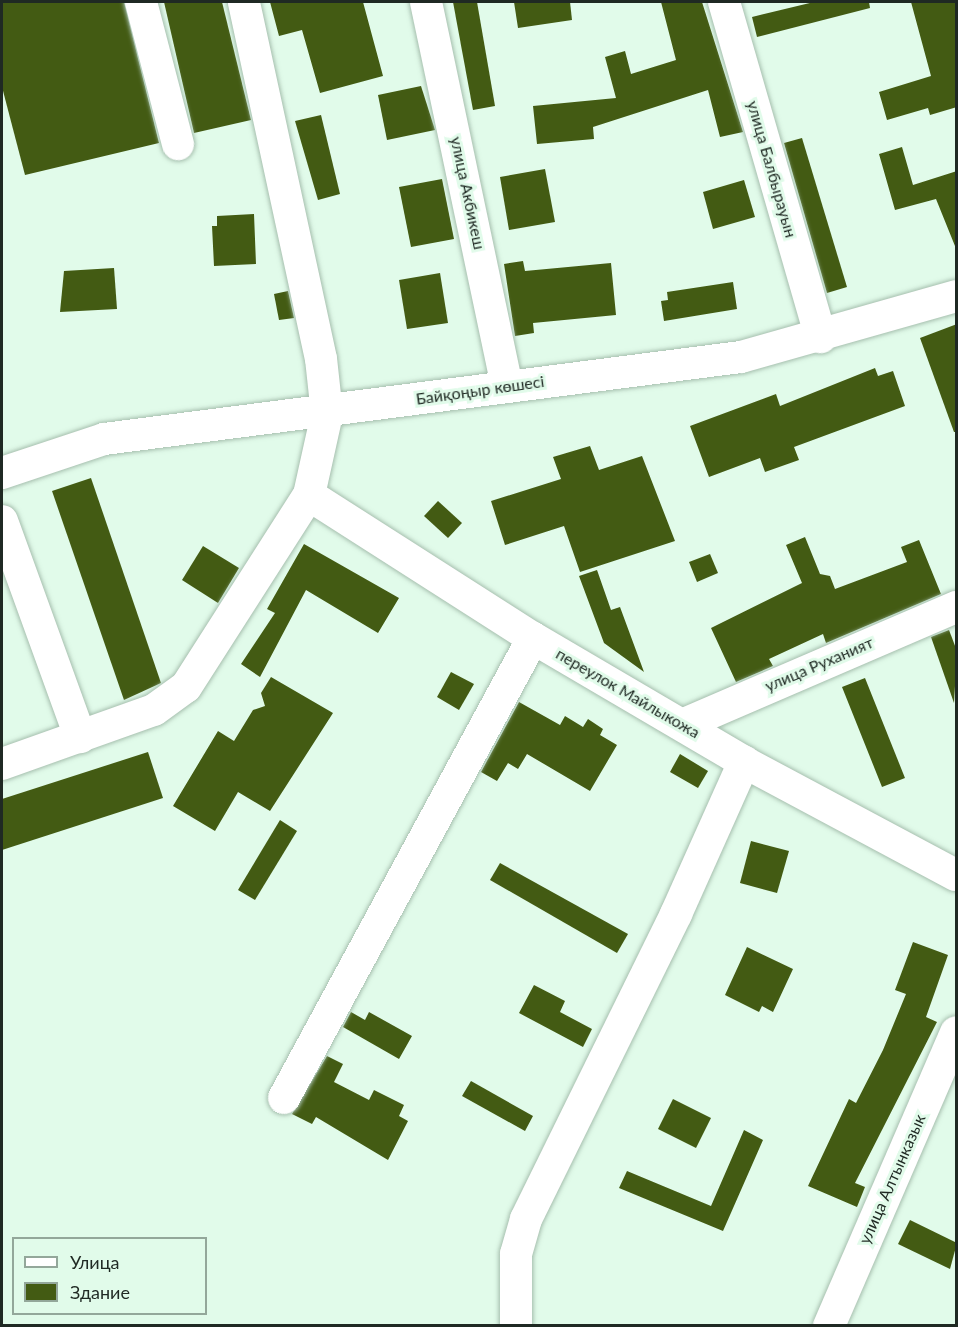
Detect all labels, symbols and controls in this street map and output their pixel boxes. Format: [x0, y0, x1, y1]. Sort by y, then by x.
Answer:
street label: улица Балбырауын [743, 98, 801, 240]
street label: улица Акбикеш [447, 135, 489, 251]
street label: Байқоңыр көшесі [415, 371, 545, 409]
street label: улица Руханият [762, 633, 876, 695]
street label: переулок Майлыкожа [553, 644, 703, 742]
street label: улица Алтынказык [855, 1111, 929, 1247]
legend [12, 1237, 207, 1315]
text: Улица [70, 1251, 120, 1273]
text: Здание [70, 1281, 130, 1303]

